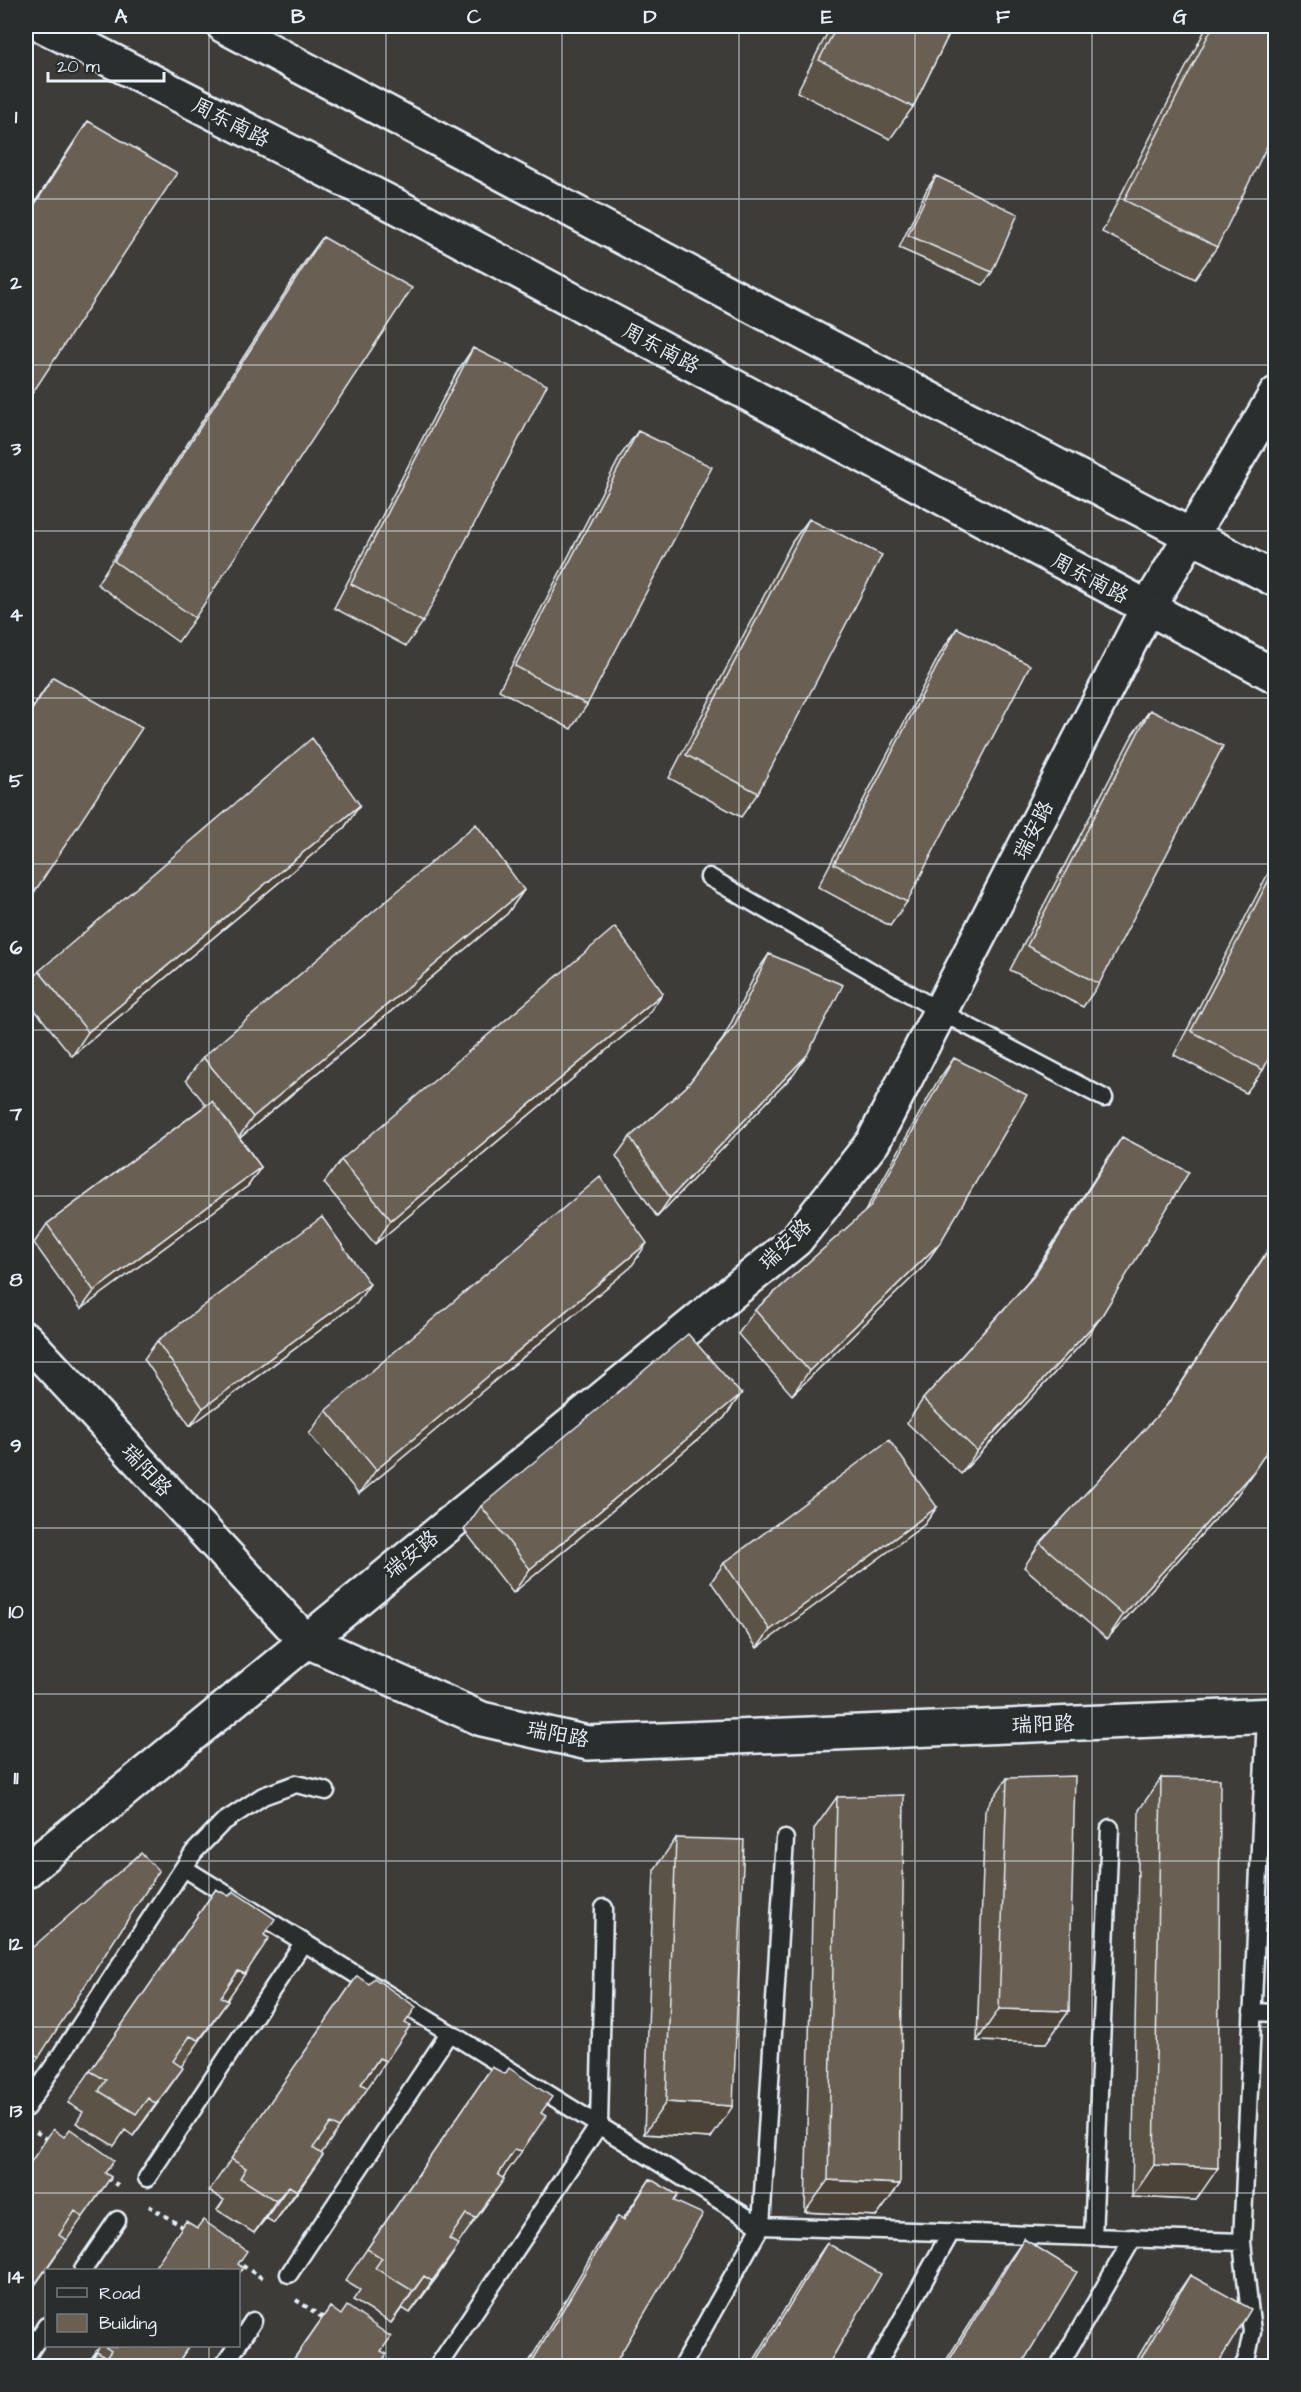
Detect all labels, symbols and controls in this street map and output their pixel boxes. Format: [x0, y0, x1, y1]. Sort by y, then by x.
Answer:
text: A [115, 3, 128, 31]
text: B [291, 3, 306, 31]
text: C [467, 3, 482, 31]
text: D [644, 3, 657, 31]
text: E [821, 3, 833, 31]
text: F [996, 3, 1011, 31]
text: G [1173, 3, 1187, 31]
scale bar [48, 45, 164, 83]
text: 20 m [57, 54, 100, 79]
street label: 周东南路 [187, 90, 275, 154]
text: 1 [15, 103, 18, 131]
text: 2 [9, 269, 22, 297]
street label: 周东南路 [617, 316, 705, 381]
text: 3 [10, 435, 22, 463]
street label: 周东南路 [1046, 546, 1134, 611]
text: 4 [9, 601, 23, 629]
text: 5 [9, 767, 24, 795]
street label: 瑞安路 [1006, 796, 1061, 865]
text: 6 [10, 934, 23, 962]
text: 7 [9, 1100, 23, 1128]
street label: 瑞安路 [753, 1212, 818, 1277]
text: 8 [10, 1266, 23, 1294]
text: 9 [10, 1432, 22, 1460]
street label: 瑞阳路 [115, 1437, 179, 1503]
street label: 瑞安路 [378, 1523, 445, 1585]
text: 10 [8, 1598, 24, 1626]
street label: 瑞阳路 [1011, 1709, 1075, 1740]
street label: 瑞阳路 [524, 1714, 592, 1755]
text: 11 [13, 1764, 19, 1792]
text: 12 [9, 1930, 24, 1958]
text: 13 [10, 2097, 23, 2125]
text: 14 [8, 2263, 24, 2291]
legend [45, 2269, 240, 2347]
text: Road [99, 2281, 140, 2306]
text: Building [99, 2311, 157, 2337]

